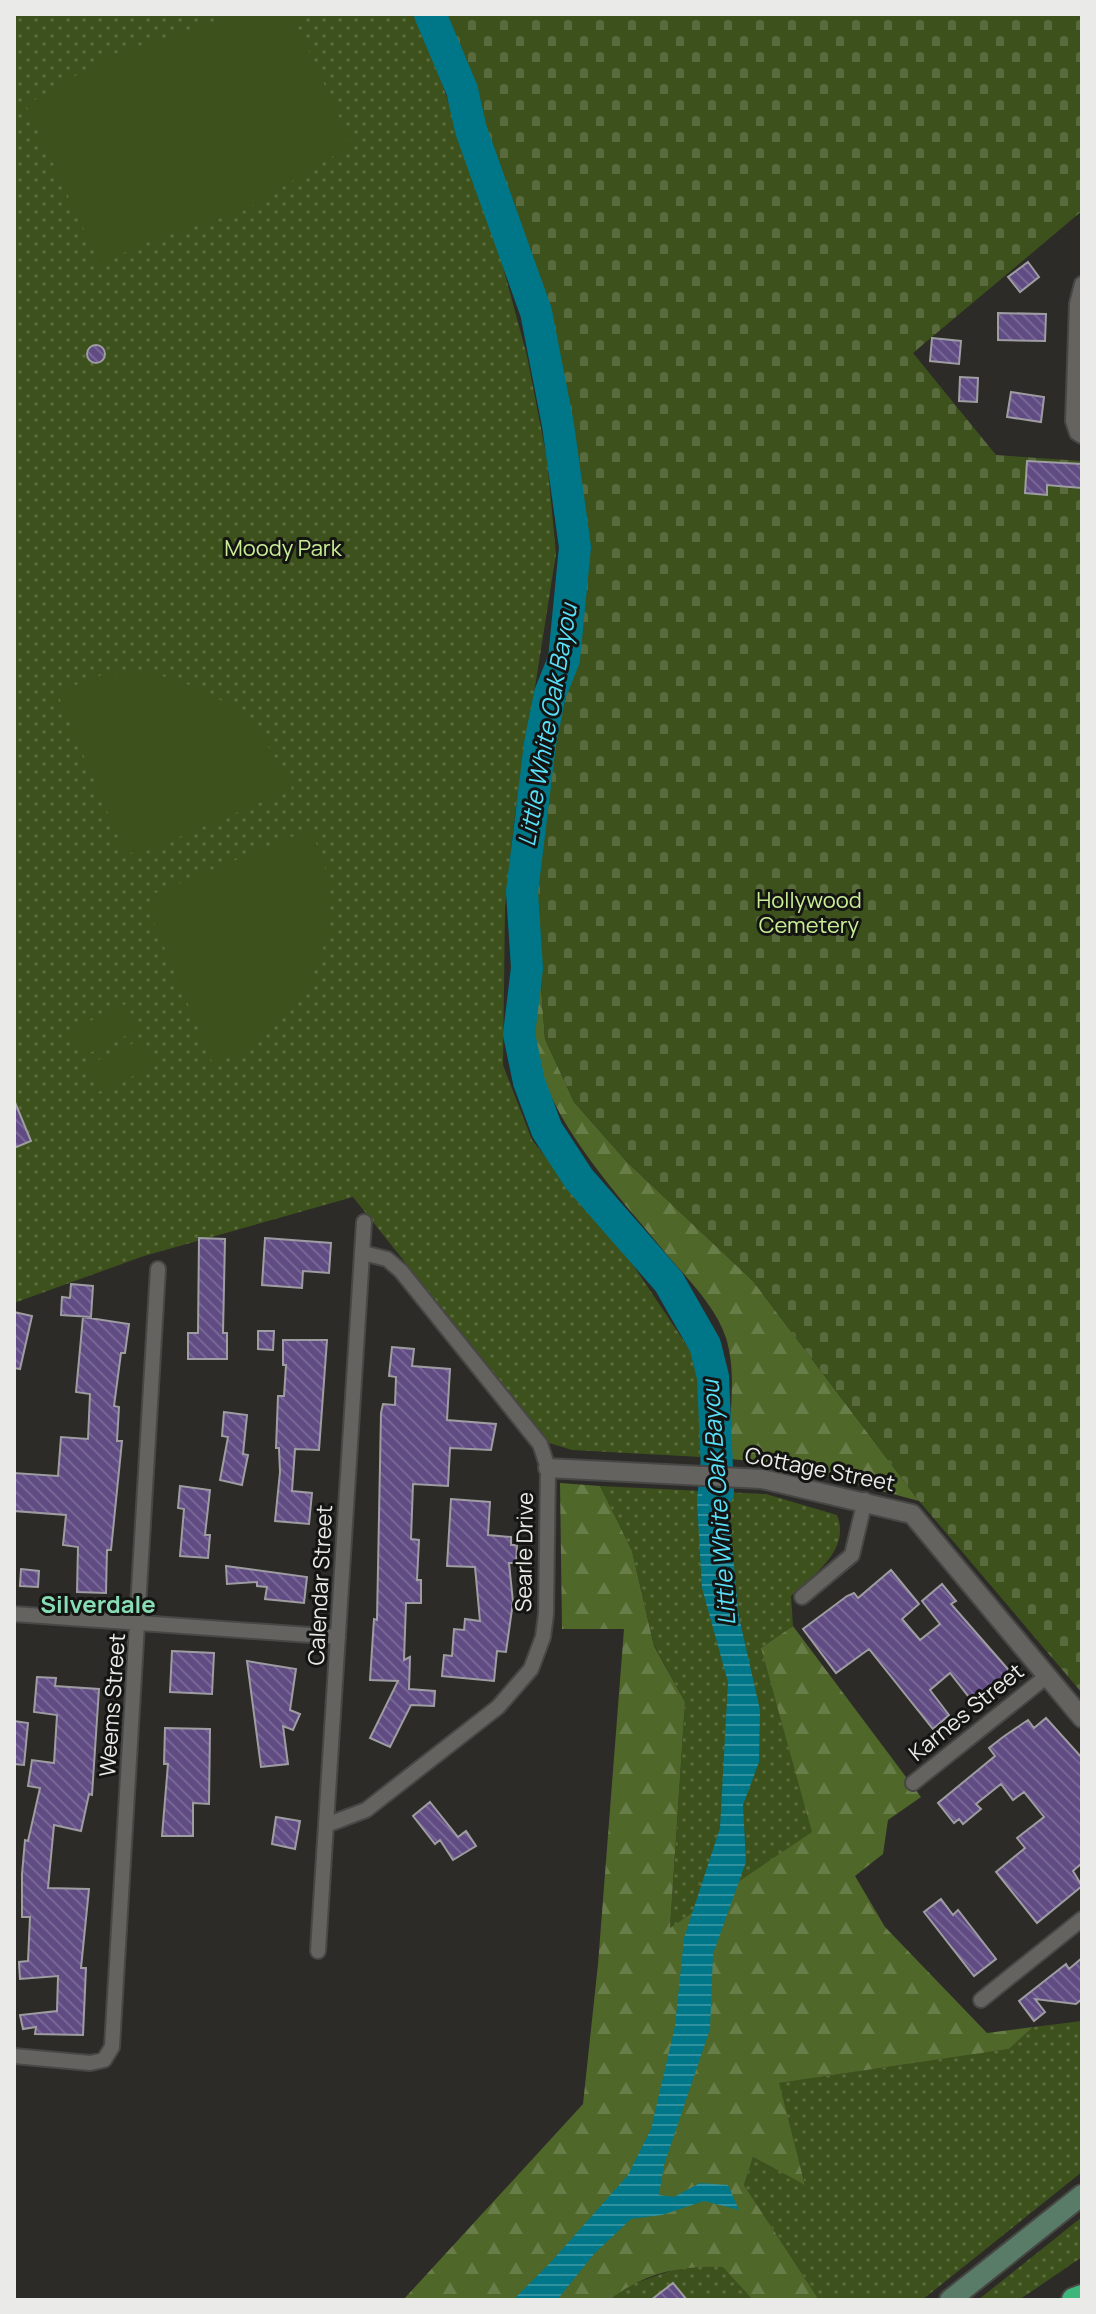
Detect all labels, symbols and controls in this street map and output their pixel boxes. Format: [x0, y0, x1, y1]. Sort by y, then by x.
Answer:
park label: Moody Park [224, 533, 343, 563]
water label: Little White Oak Bayou [509, 599, 584, 849]
park label: Hollywood Cemetery [756, 885, 862, 940]
water label: Little White Oak Bayou [692, 1378, 743, 1627]
street label: Cottage Street [742, 1440, 898, 1498]
street label: Searle Drive [508, 1492, 540, 1612]
street label: Calendar Street [301, 1504, 339, 1666]
district label: Silverdale [40, 1587, 156, 1620]
street label: Weems Street [92, 1632, 132, 1778]
street label: Karnes Street [902, 1656, 1030, 1768]

